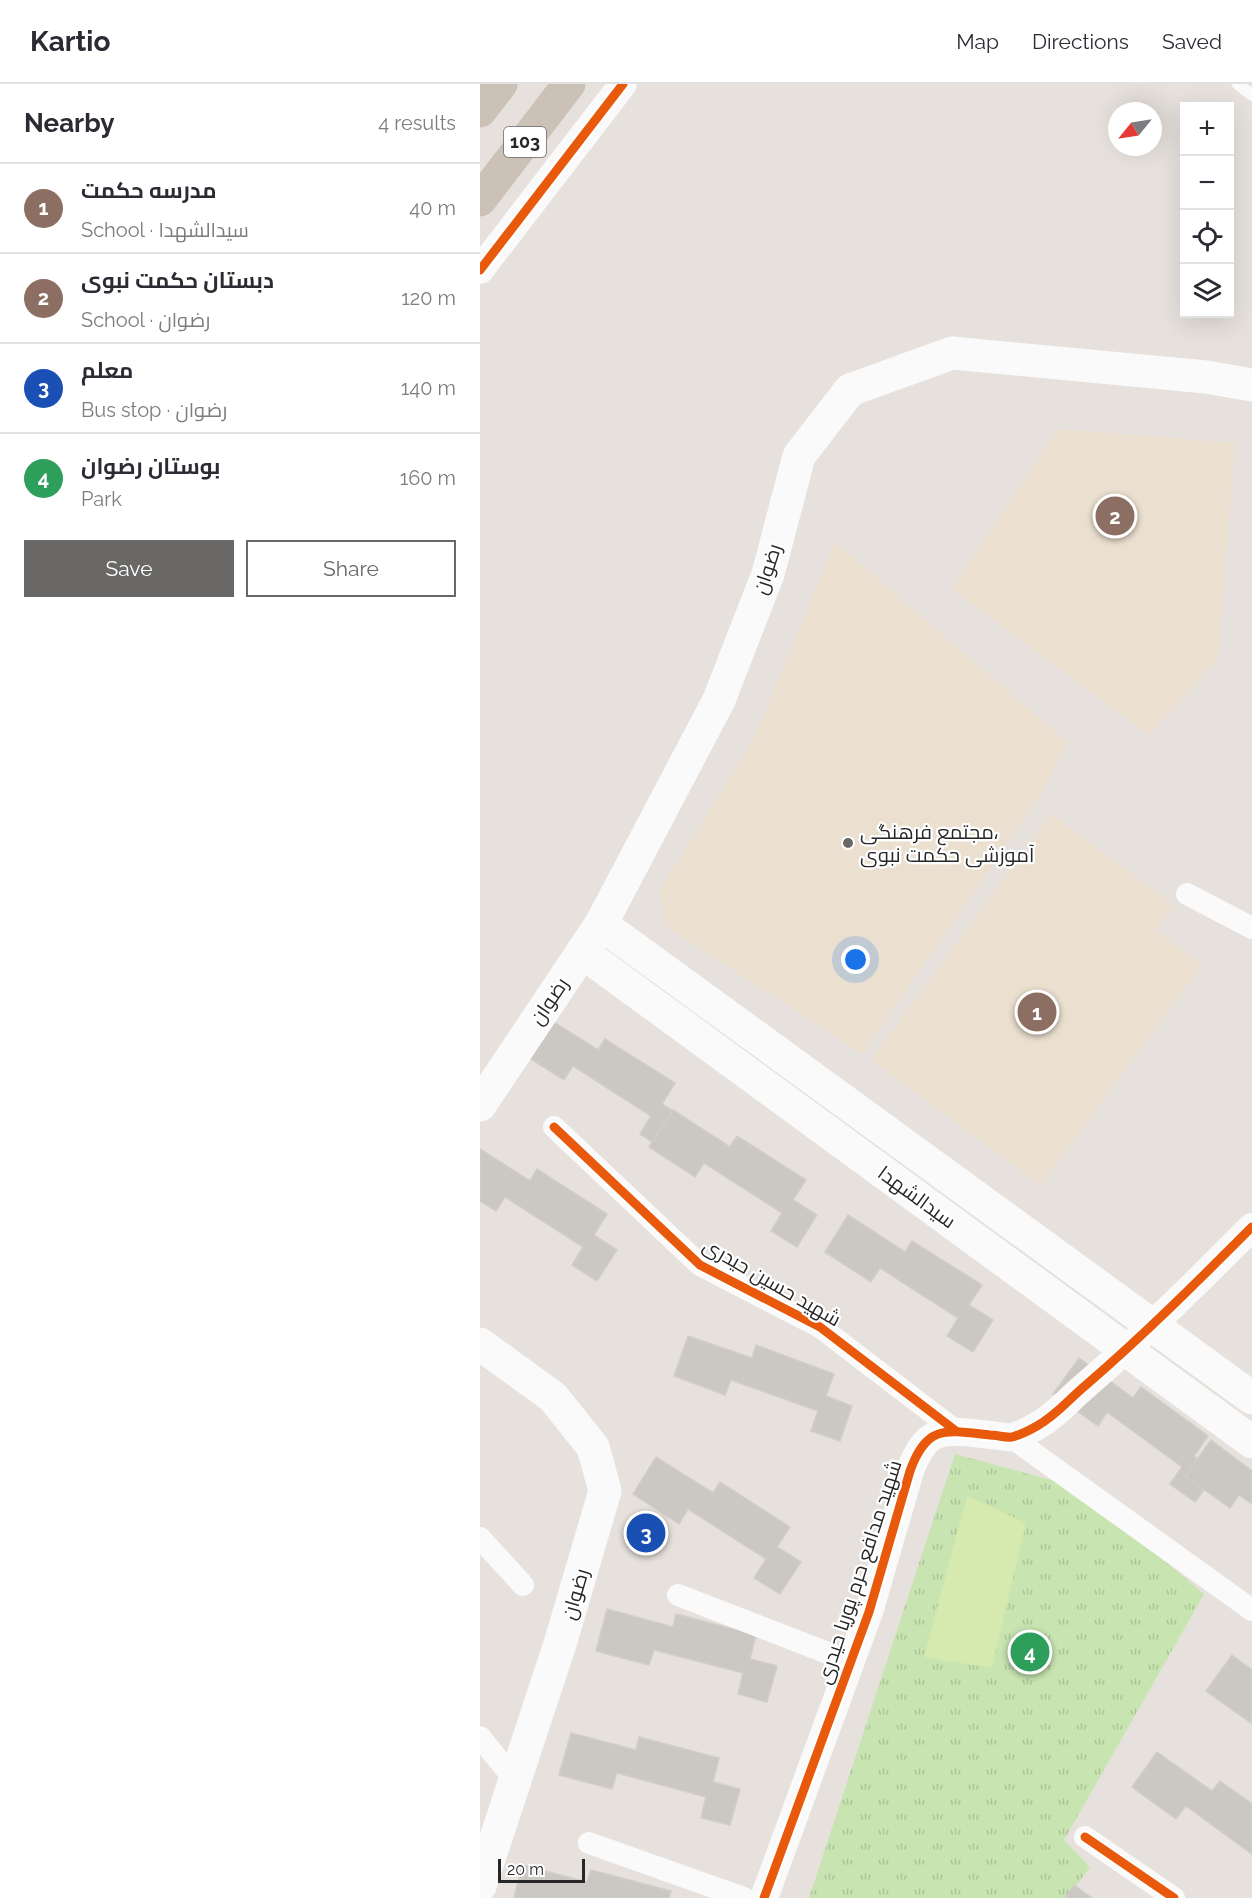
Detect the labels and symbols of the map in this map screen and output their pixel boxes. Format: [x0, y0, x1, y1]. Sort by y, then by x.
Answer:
north arrow [1108, 102, 1162, 156]
road number: 103 [504, 127, 546, 157]
pin: 2 [1096, 494, 1134, 538]
street label: رضوان [748, 541, 787, 598]
place label: مجتمع‌ فرهنگی، آموزشی حکمت نبوی [860, 820, 1035, 868]
marker: مجتمع‌ فرهنگی، آموزشی حکمت نبوی [841, 836, 855, 850]
your location [841, 945, 870, 974]
street label: رضوان [525, 973, 574, 1030]
pin: 1 [1018, 990, 1056, 1034]
street label: سیدالشهدا [873, 1161, 961, 1234]
street label: شهید حسین حیدری [698, 1233, 845, 1332]
street label: شهید مدافع حرم پوریا حیدری [811, 1457, 909, 1688]
pin: 3 [626, 1510, 666, 1556]
street label: رضوان [556, 1566, 595, 1623]
pin: 4 [1010, 1630, 1050, 1674]
scale bar [498, 1856, 585, 1884]

